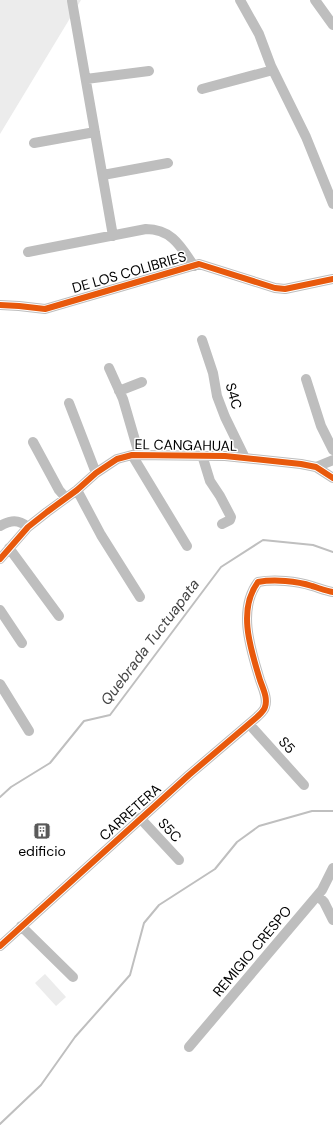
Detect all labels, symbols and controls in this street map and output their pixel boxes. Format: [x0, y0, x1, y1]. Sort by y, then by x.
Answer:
street label: DE LOS COLIBRIES [70, 247, 188, 297]
street label: S4C [222, 381, 246, 411]
street label: EL CANGAHUAL [135, 435, 237, 455]
water label: Quebrada Tuctuapata [96, 575, 204, 709]
street label: S5 [275, 733, 299, 757]
street label: CARRETERA [95, 780, 165, 844]
street label: S5C [154, 814, 186, 846]
building icon: edificio [32, 821, 52, 841]
place label: edificio [18, 842, 66, 860]
street label: REMIGIO CRESPO [209, 902, 295, 1000]

